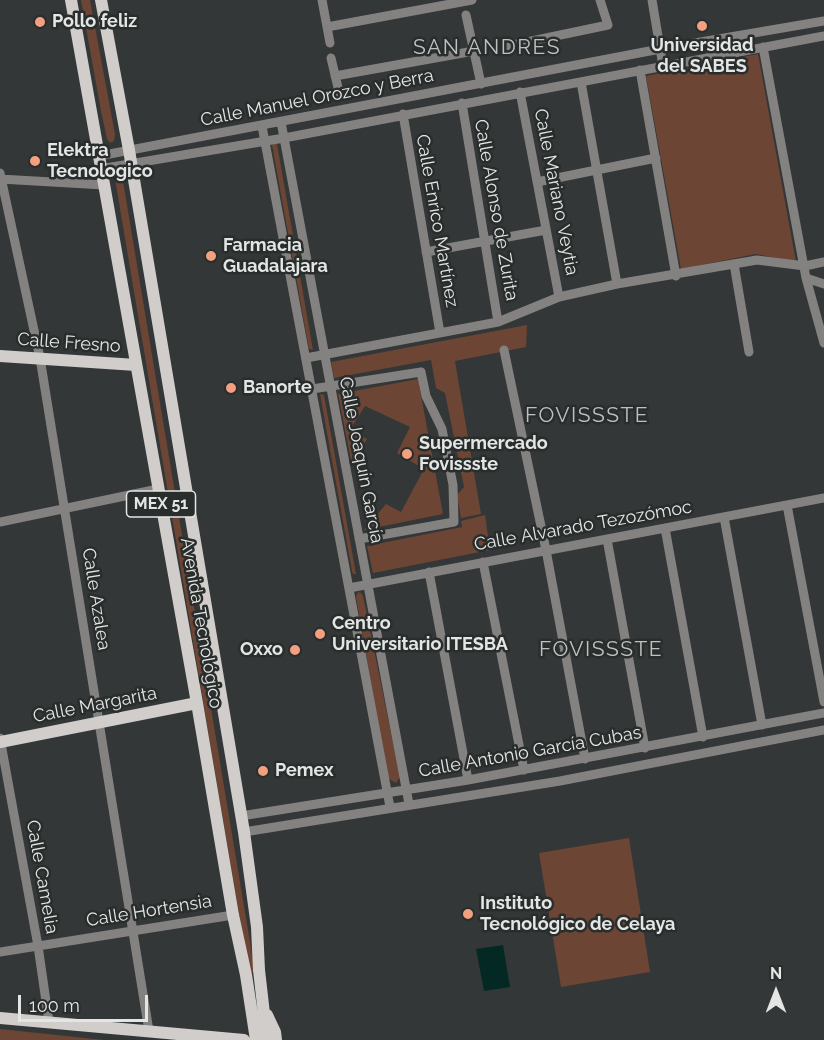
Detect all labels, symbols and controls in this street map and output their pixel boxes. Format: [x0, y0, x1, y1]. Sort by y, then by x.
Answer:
place label: Pollo feliz [52, 11, 137, 33]
marker: Pollo feliz [33, 15, 47, 29]
marker: Universidad del SABES [695, 19, 709, 33]
district label: SAN ANDRES [413, 35, 561, 61]
place label: Universidad del SABES [650, 35, 754, 78]
street label: Calle Manuel Orozco y Berra [199, 65, 435, 131]
street label: Calle Mariano Veytia [529, 107, 583, 277]
street label: Calle Alonso de Zurita [469, 118, 523, 302]
street label: Calle Enrico Martínez [411, 133, 463, 309]
place label: Elektra Tecnologico [47, 140, 153, 182]
marker: Elektra Tecnologico [28, 154, 42, 168]
place label: Farmacia Guadalajara [223, 235, 328, 278]
marker: Farmacia Guadalajara [204, 249, 218, 263]
street label: Calle Fresno [17, 329, 121, 357]
street label: Calle Joaquín García [334, 375, 388, 545]
place label: Banorte [243, 377, 312, 399]
marker: Banorte [224, 381, 238, 395]
district label: FOVISSSTE [525, 403, 649, 429]
place label: Supermercado Fovissste [419, 433, 548, 476]
marker: Supermercado Fovissste [400, 447, 414, 461]
road number: MEX 51 [126, 491, 195, 517]
street label: Calle Alvarado Tezozómoc [472, 496, 694, 556]
street label: Avenida Tecnológico [175, 536, 227, 710]
street label: Calle Azalea [77, 546, 115, 652]
place label: Centro Universitario ITESBA [332, 613, 508, 656]
marker: Centro Universitario ITESBA [313, 627, 327, 641]
district label: FOVISSSTE [539, 637, 663, 663]
place label: Oxxo [240, 639, 283, 661]
marker: Oxxo [288, 643, 302, 657]
street label: Calle Margarita [31, 682, 159, 728]
street label: Calle Antonio García Cubas [417, 722, 643, 782]
place label: Pemex [275, 760, 334, 782]
marker: Pemex [256, 764, 270, 778]
street label: Calle Camelia [21, 818, 63, 936]
street label: Calle Hortensia [85, 890, 213, 932]
place label: Instituto Tecnológico de Celaya [480, 893, 675, 936]
marker: Instituto Tecnológico de Celaya [461, 907, 475, 921]
north arrow [746, 962, 806, 1022]
text: N [770, 964, 782, 983]
scale bar [21, 983, 152, 1021]
text: 100 m [29, 995, 80, 1016]

